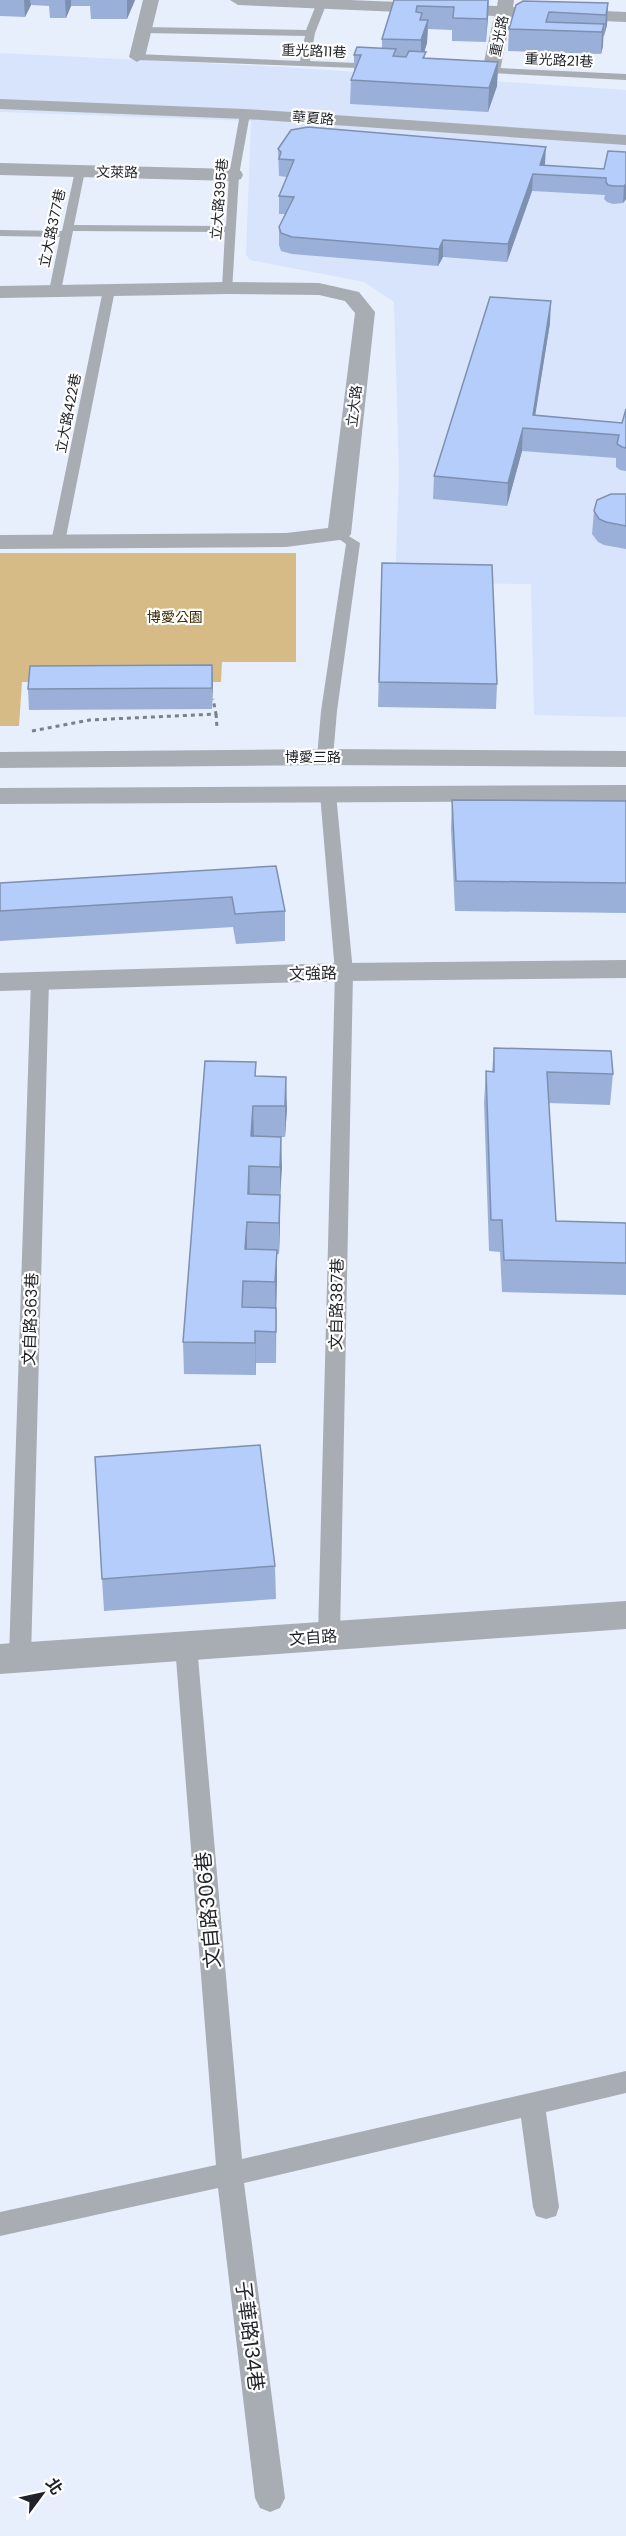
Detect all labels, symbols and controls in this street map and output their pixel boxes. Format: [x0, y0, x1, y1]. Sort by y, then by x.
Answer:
street label: 重光路 [485, 13, 513, 59]
street label: 重光路11巷 [281, 40, 347, 62]
street label: 重光路21巷 [524, 48, 594, 72]
street label: 華夏路 [291, 107, 335, 129]
street label: 立大路395巷 [205, 157, 233, 241]
street label: 文萊路 [96, 162, 138, 182]
street label: 立大路377巷 [34, 187, 70, 269]
street label: 立大路422巷 [50, 371, 86, 455]
street label: 立大路 [342, 384, 366, 428]
park label: 博愛公園 [147, 607, 203, 627]
street label: 博愛三路 [285, 747, 341, 767]
street label: 文強路 [289, 962, 337, 985]
street label: 文自路387巷 [324, 1258, 349, 1350]
street label: 文自路363巷 [17, 1272, 44, 1366]
street label: 文自路 [288, 1624, 338, 1651]
street label: 文自路306巷 [189, 1850, 227, 1970]
street label: 子華路134巷 [229, 2279, 271, 2393]
north arrow [12, 2464, 72, 2524]
text: 北 [40, 2473, 68, 2499]

